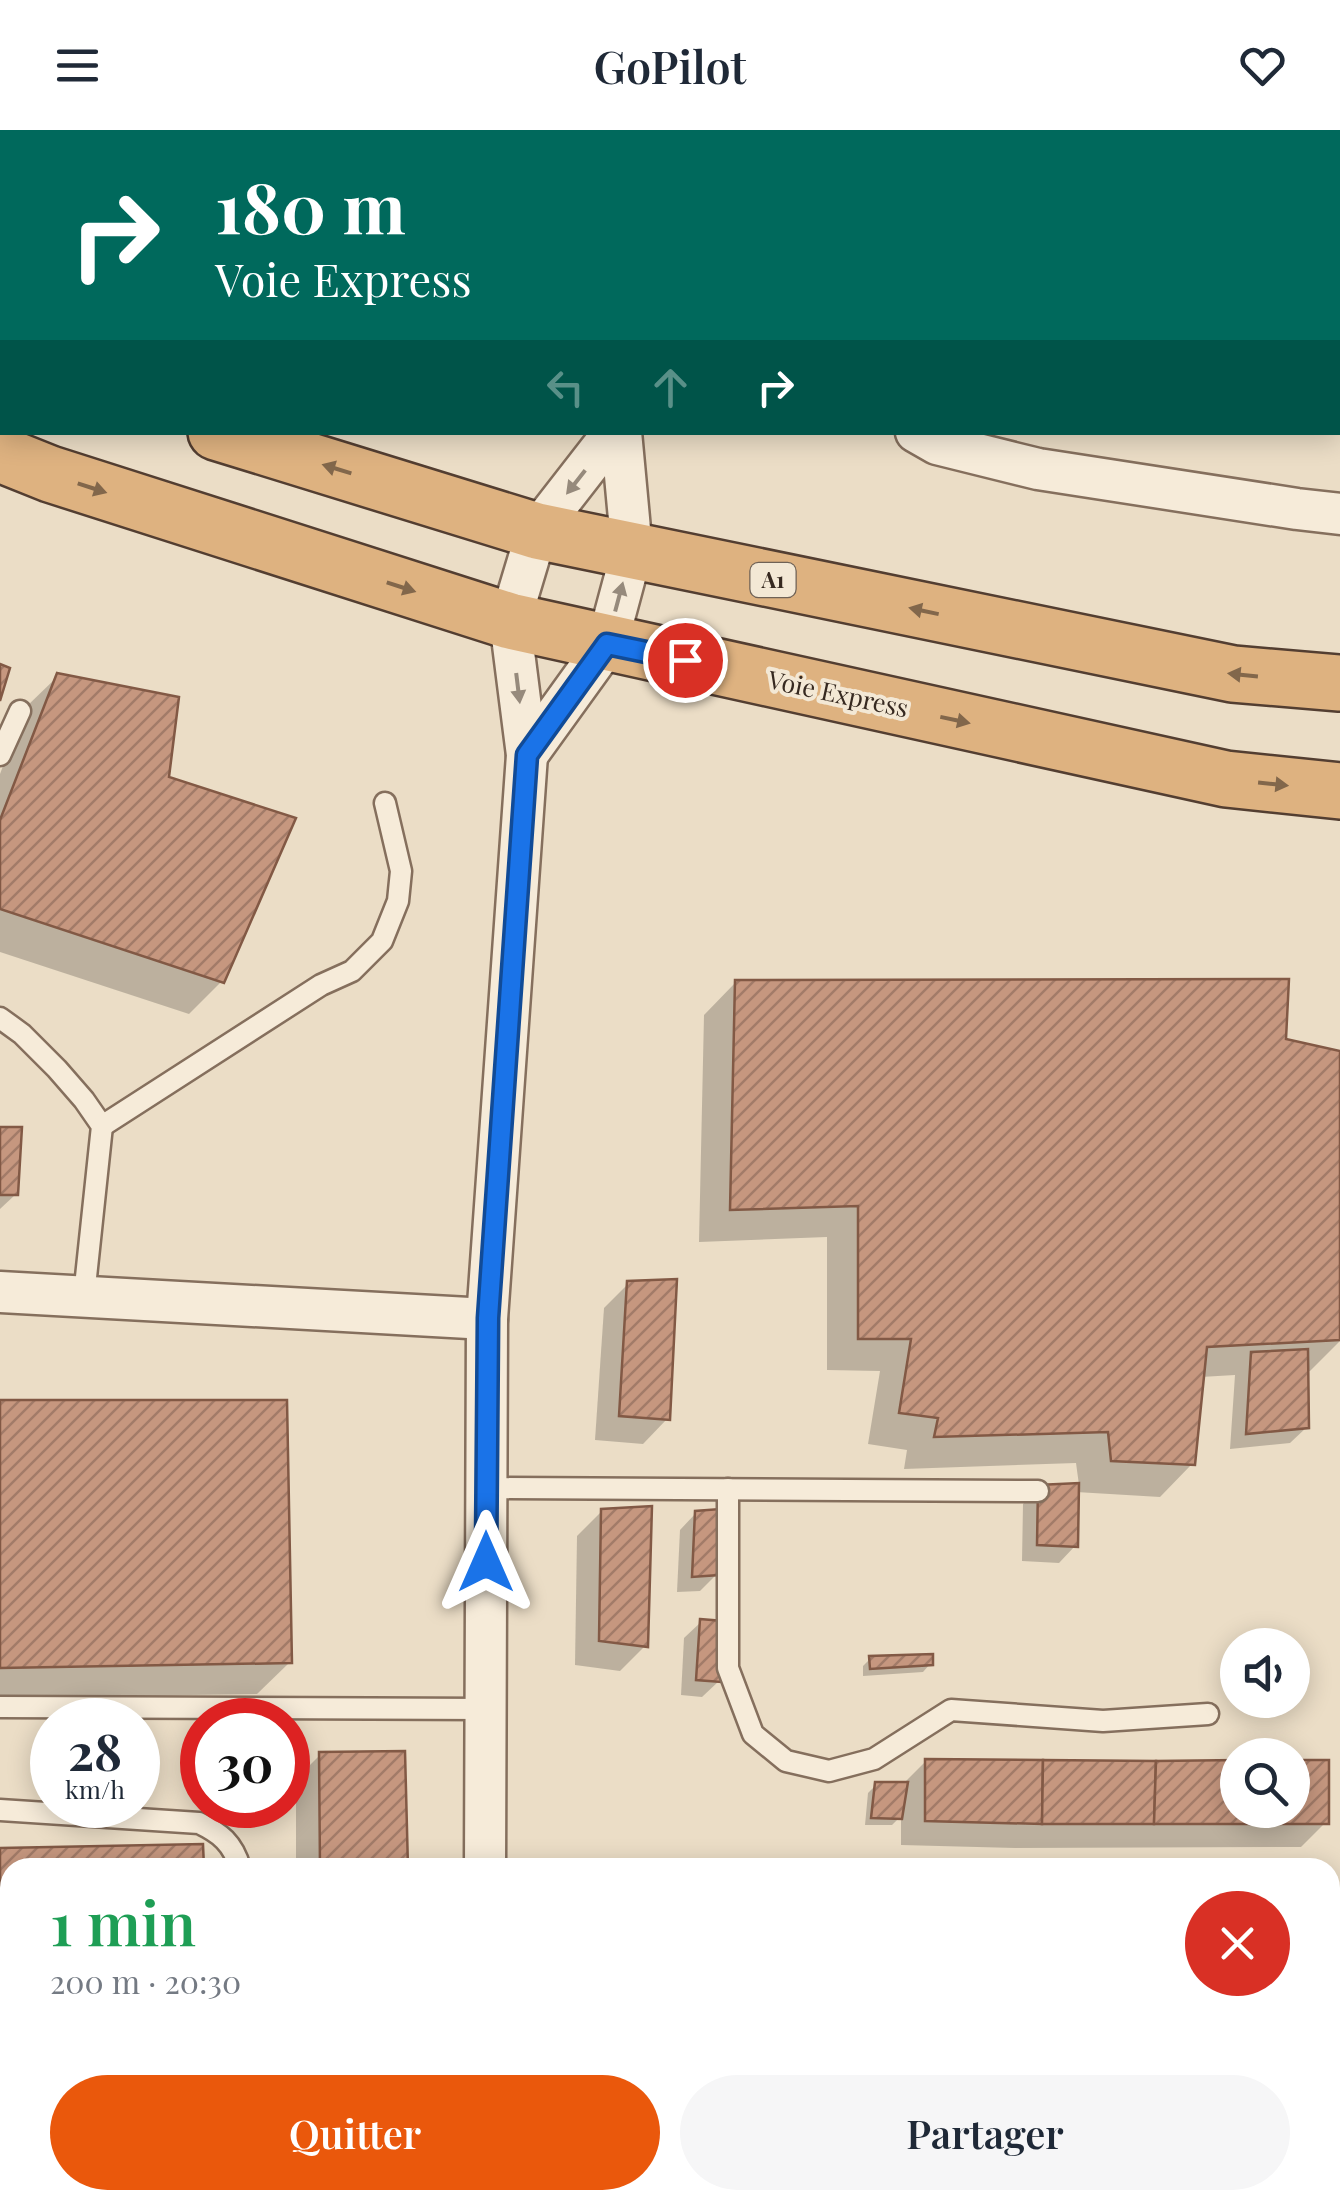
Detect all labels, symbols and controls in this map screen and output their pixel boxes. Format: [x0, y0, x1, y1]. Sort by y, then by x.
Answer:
text: GoPilot [594, 35, 746, 95]
icon: menu [50, 38, 105, 93]
icon: heart [1235, 38, 1290, 93]
text: 180 m [215, 158, 406, 252]
icon: right [50, 170, 180, 300]
text: Voie Express [215, 248, 472, 308]
icon: left [538, 360, 593, 415]
icon: ahead [643, 360, 698, 415]
icon: right [748, 360, 803, 415]
one-way arrow [321, 461, 351, 476]
one-way arrow [565, 468, 586, 494]
one-way arrow [77, 481, 107, 496]
road number: A1 [750, 563, 796, 597]
one-way arrow [387, 580, 417, 595]
one-way arrow [612, 582, 628, 613]
one-way arrow [908, 603, 939, 619]
pin [643, 618, 728, 703]
icon: arrive [658, 633, 713, 688]
street label: Voie Express [764, 661, 911, 723]
one-way arrow [1227, 667, 1258, 683]
one-way arrow [511, 673, 527, 704]
one-way arrow [940, 713, 971, 728]
one-way arrow [1258, 777, 1290, 793]
position arrow [434, 1510, 538, 1614]
map controls [1220, 1628, 1310, 1828]
button: sound [1220, 1628, 1310, 1718]
speed limit sign: 30 [180, 1698, 310, 1828]
text: 28 [68, 1717, 122, 1784]
button: search [1220, 1738, 1310, 1828]
text: km/h [65, 1772, 125, 1805]
text: 1 min [50, 1881, 196, 1961]
button: close [1185, 1891, 1290, 1996]
text: 200 m · 20:30 [50, 1959, 241, 2002]
button: Quitter [50, 2075, 660, 2190]
button: Partager [680, 2075, 1290, 2190]

